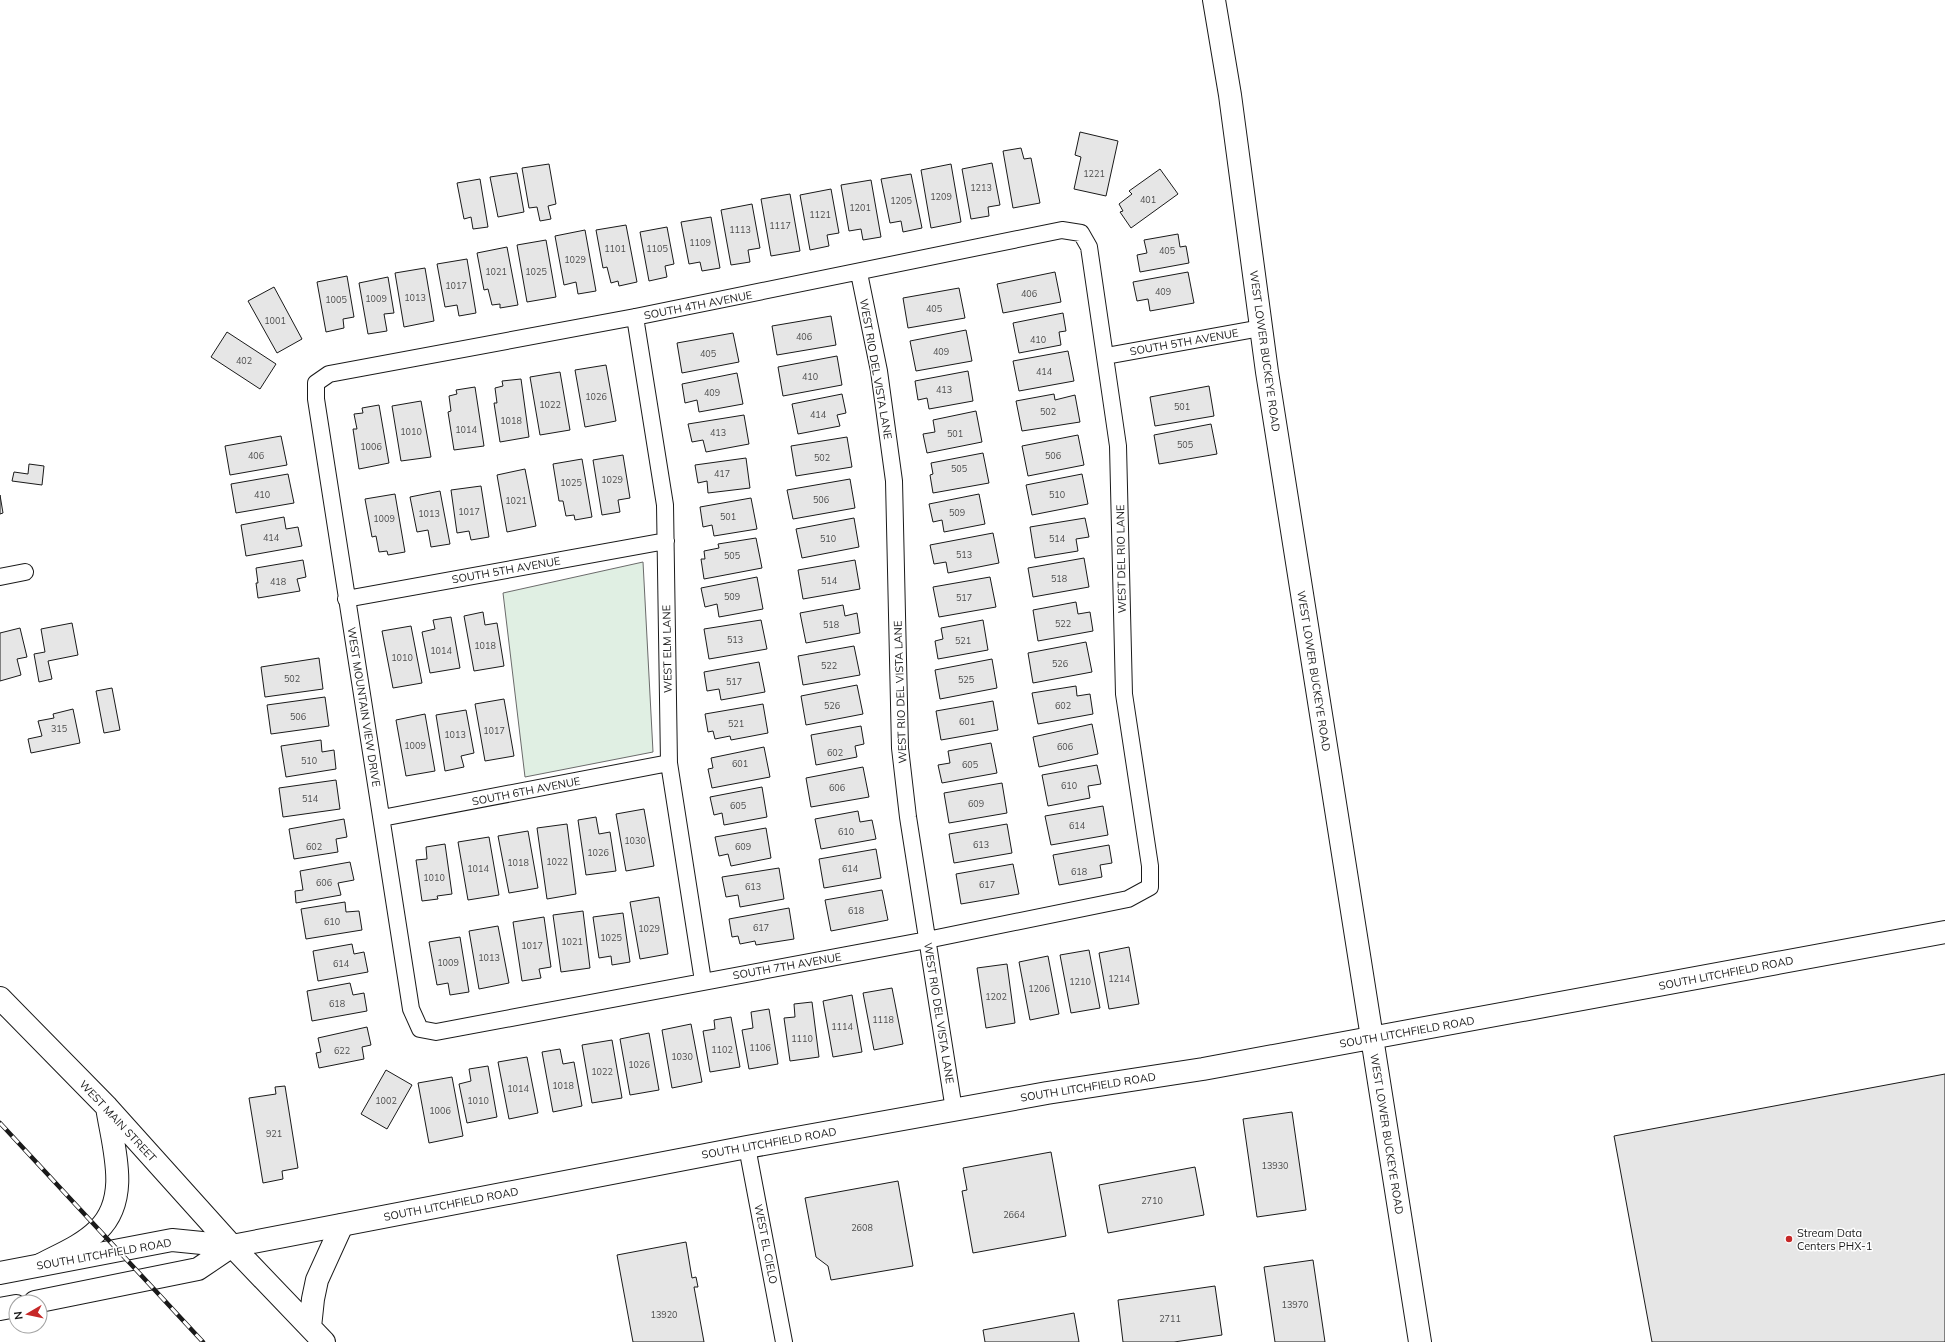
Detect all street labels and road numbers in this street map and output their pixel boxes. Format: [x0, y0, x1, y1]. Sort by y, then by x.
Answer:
street label: WEST LOWER BUCKEYE ROAD [1247, 269, 1283, 433]
street label: SOUTH 4TH AVENUE [643, 288, 753, 322]
street label: WEST RIO DEL VISTA LANE [857, 298, 895, 440]
street label: SOUTH 5TH AVENUE [1129, 326, 1239, 358]
street label: WEST DEL RIO LANE [1113, 505, 1129, 613]
street label: SOUTH 5TH AVENUE [451, 554, 561, 586]
street label: WEST LOWER BUCKEYE ROAD [1294, 590, 1334, 752]
street label: WEST ELM LANE [659, 605, 675, 693]
street label: WEST RIO DEL VISTA LANE [891, 620, 909, 764]
street label: WEST MOUNTAIN VIEW DRIVE [344, 626, 384, 788]
street label: SOUTH 6TH AVENUE [471, 774, 581, 808]
street label: WEST RIO DEL VISTA LANE [921, 941, 957, 1085]
street label: SOUTH 7TH AVENUE [732, 950, 842, 982]
street label: SOUTH LITCHFIELD ROAD [1657, 953, 1795, 993]
street label: SOUTH LITCHFIELD ROAD [1338, 1013, 1476, 1051]
street label: WEST LOWER BUCKEYE ROAD [1367, 1053, 1407, 1215]
street label: SOUTH LITCHFIELD ROAD [1019, 1069, 1157, 1105]
street label: WEST MAIN STREET [77, 1077, 160, 1165]
street label: SOUTH LITCHFIELD ROAD [700, 1124, 838, 1162]
street label: SOUTH LITCHFIELD ROAD [382, 1184, 520, 1224]
street label: WEST EL CIELO [751, 1203, 781, 1285]
street label: SOUTH LITCHFIELD ROAD [35, 1235, 173, 1273]

